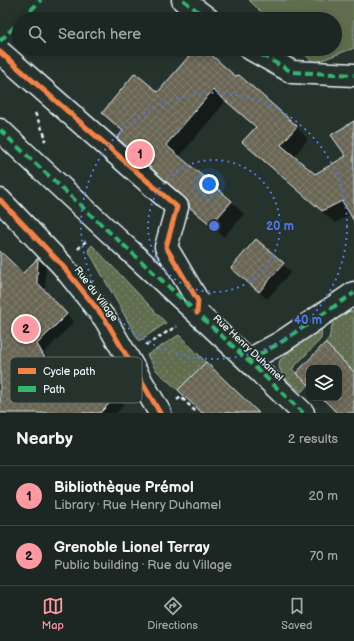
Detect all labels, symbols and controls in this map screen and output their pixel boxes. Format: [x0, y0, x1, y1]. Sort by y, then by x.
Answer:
search box [12, 12, 342, 56]
icon: search [26, 23, 48, 45]
text: Search here [58, 25, 141, 44]
pin: 1 [127, 139, 153, 169]
your location [199, 174, 219, 194]
centre of rings [207, 219, 221, 233]
text: 20 m [266, 219, 294, 234]
street label: Rue du Village [72, 264, 120, 324]
street label: Rue Henry Duhamel [211, 312, 285, 384]
text: 40 m [294, 313, 322, 328]
pin: 2 [13, 314, 39, 344]
legend [10, 357, 142, 403]
text: Cycle path [43, 365, 95, 378]
map controls [306, 365, 342, 401]
button: layers [306, 365, 342, 401]
text: Path [43, 383, 65, 396]
text: Nearby [16, 429, 73, 449]
text: 2 results [288, 431, 338, 447]
text: Bibliothèque Prémol [54, 478, 194, 497]
text: 1 [26, 488, 32, 504]
text: 20 m [308, 488, 338, 504]
text: Library · Rue Henry Duhamel [54, 497, 221, 513]
text: Grenoble Lionel Terray [54, 538, 210, 557]
text: 2 [25, 548, 33, 564]
text: 70 m [310, 548, 338, 564]
text: Public building · Rue du Village [54, 557, 232, 573]
tab: Map [42, 595, 64, 632]
tab: Directions [147, 595, 198, 632]
tab: Saved [281, 595, 312, 632]

